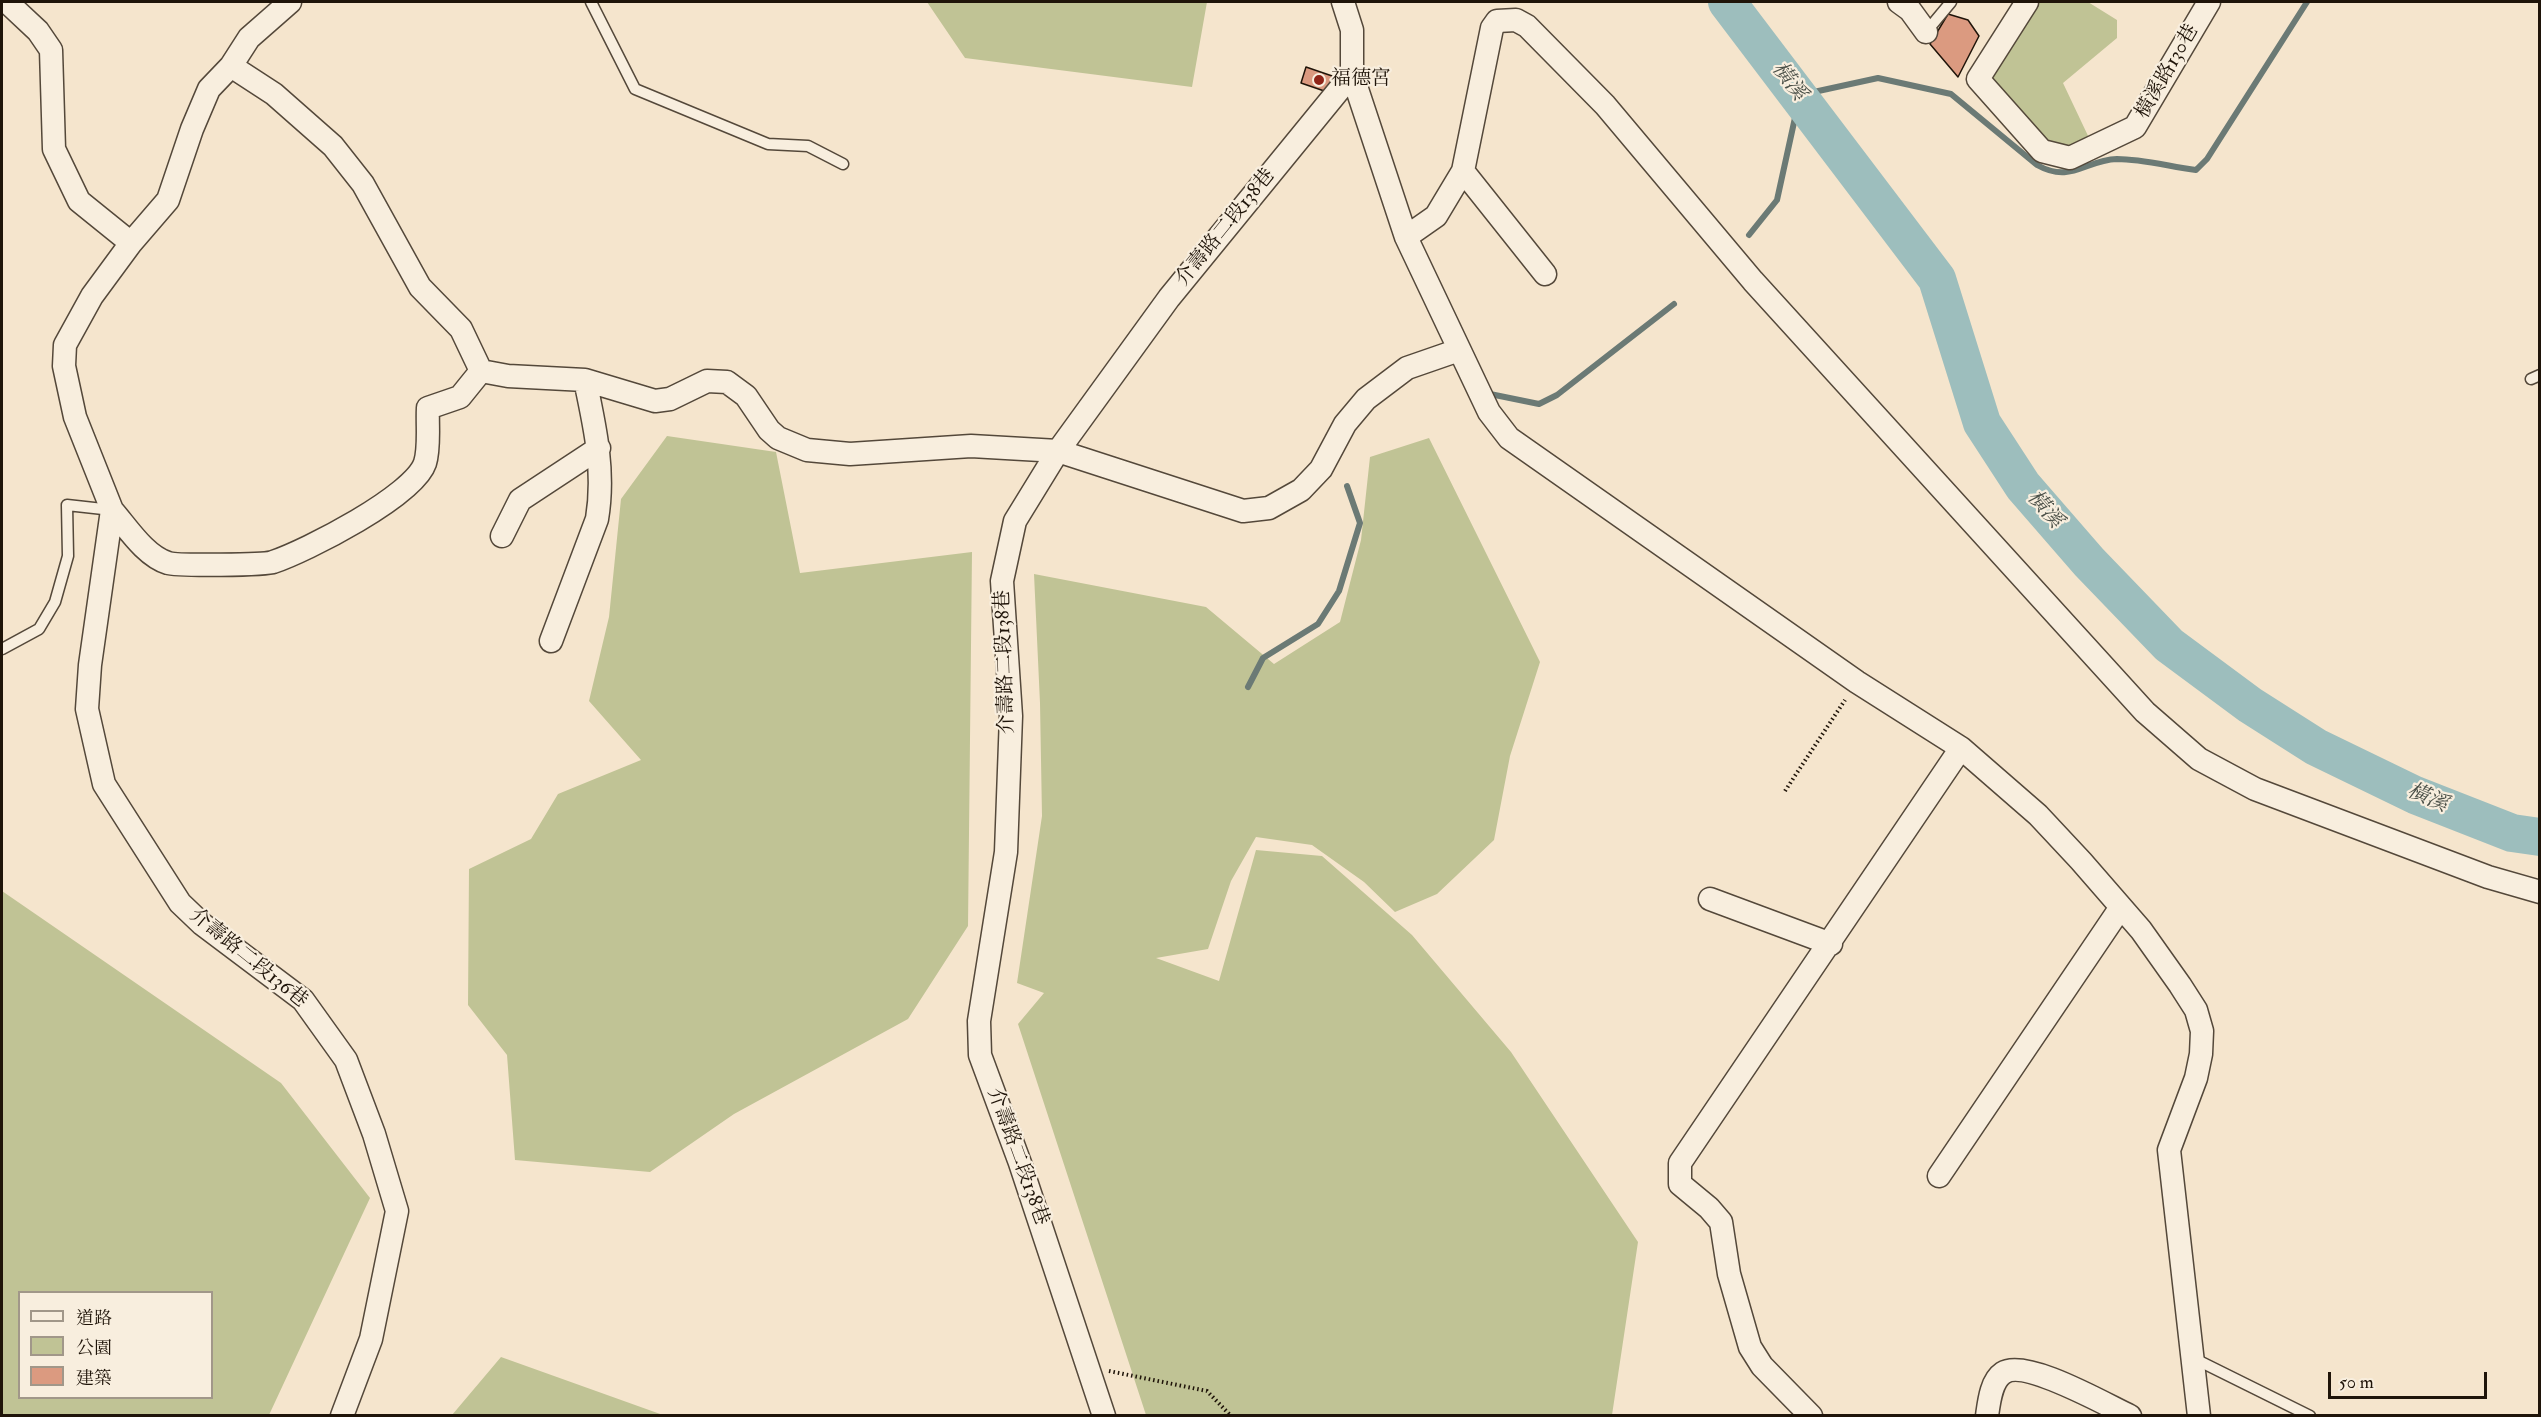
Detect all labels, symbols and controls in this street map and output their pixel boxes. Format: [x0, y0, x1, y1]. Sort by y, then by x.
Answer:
street label: 橫溪路130巷 [2131, 21, 2205, 123]
water label: 橫溪 [1765, 58, 1811, 106]
place label: 福德宮 [1331, 68, 1391, 92]
marker: 福德宮 [1312, 73, 1326, 87]
street label: 介壽路二段138巷 [1171, 164, 1281, 292]
water label: 橫溪 [2021, 486, 2067, 534]
street label: 介壽路二段138巷 [991, 590, 1021, 734]
water label: 橫溪 [2403, 779, 2451, 819]
street label: 介壽路二段136巷 [184, 904, 312, 1014]
street label: 介壽路二段138巷 [981, 1085, 1053, 1229]
legend [18, 1291, 213, 1399]
text: 道路 [76, 1307, 112, 1330]
text: 公園 [76, 1337, 112, 1360]
scale bar [2331, 1360, 2490, 1398]
text: 建築 [76, 1367, 112, 1390]
text: 50 m [2339, 1371, 2374, 1394]

